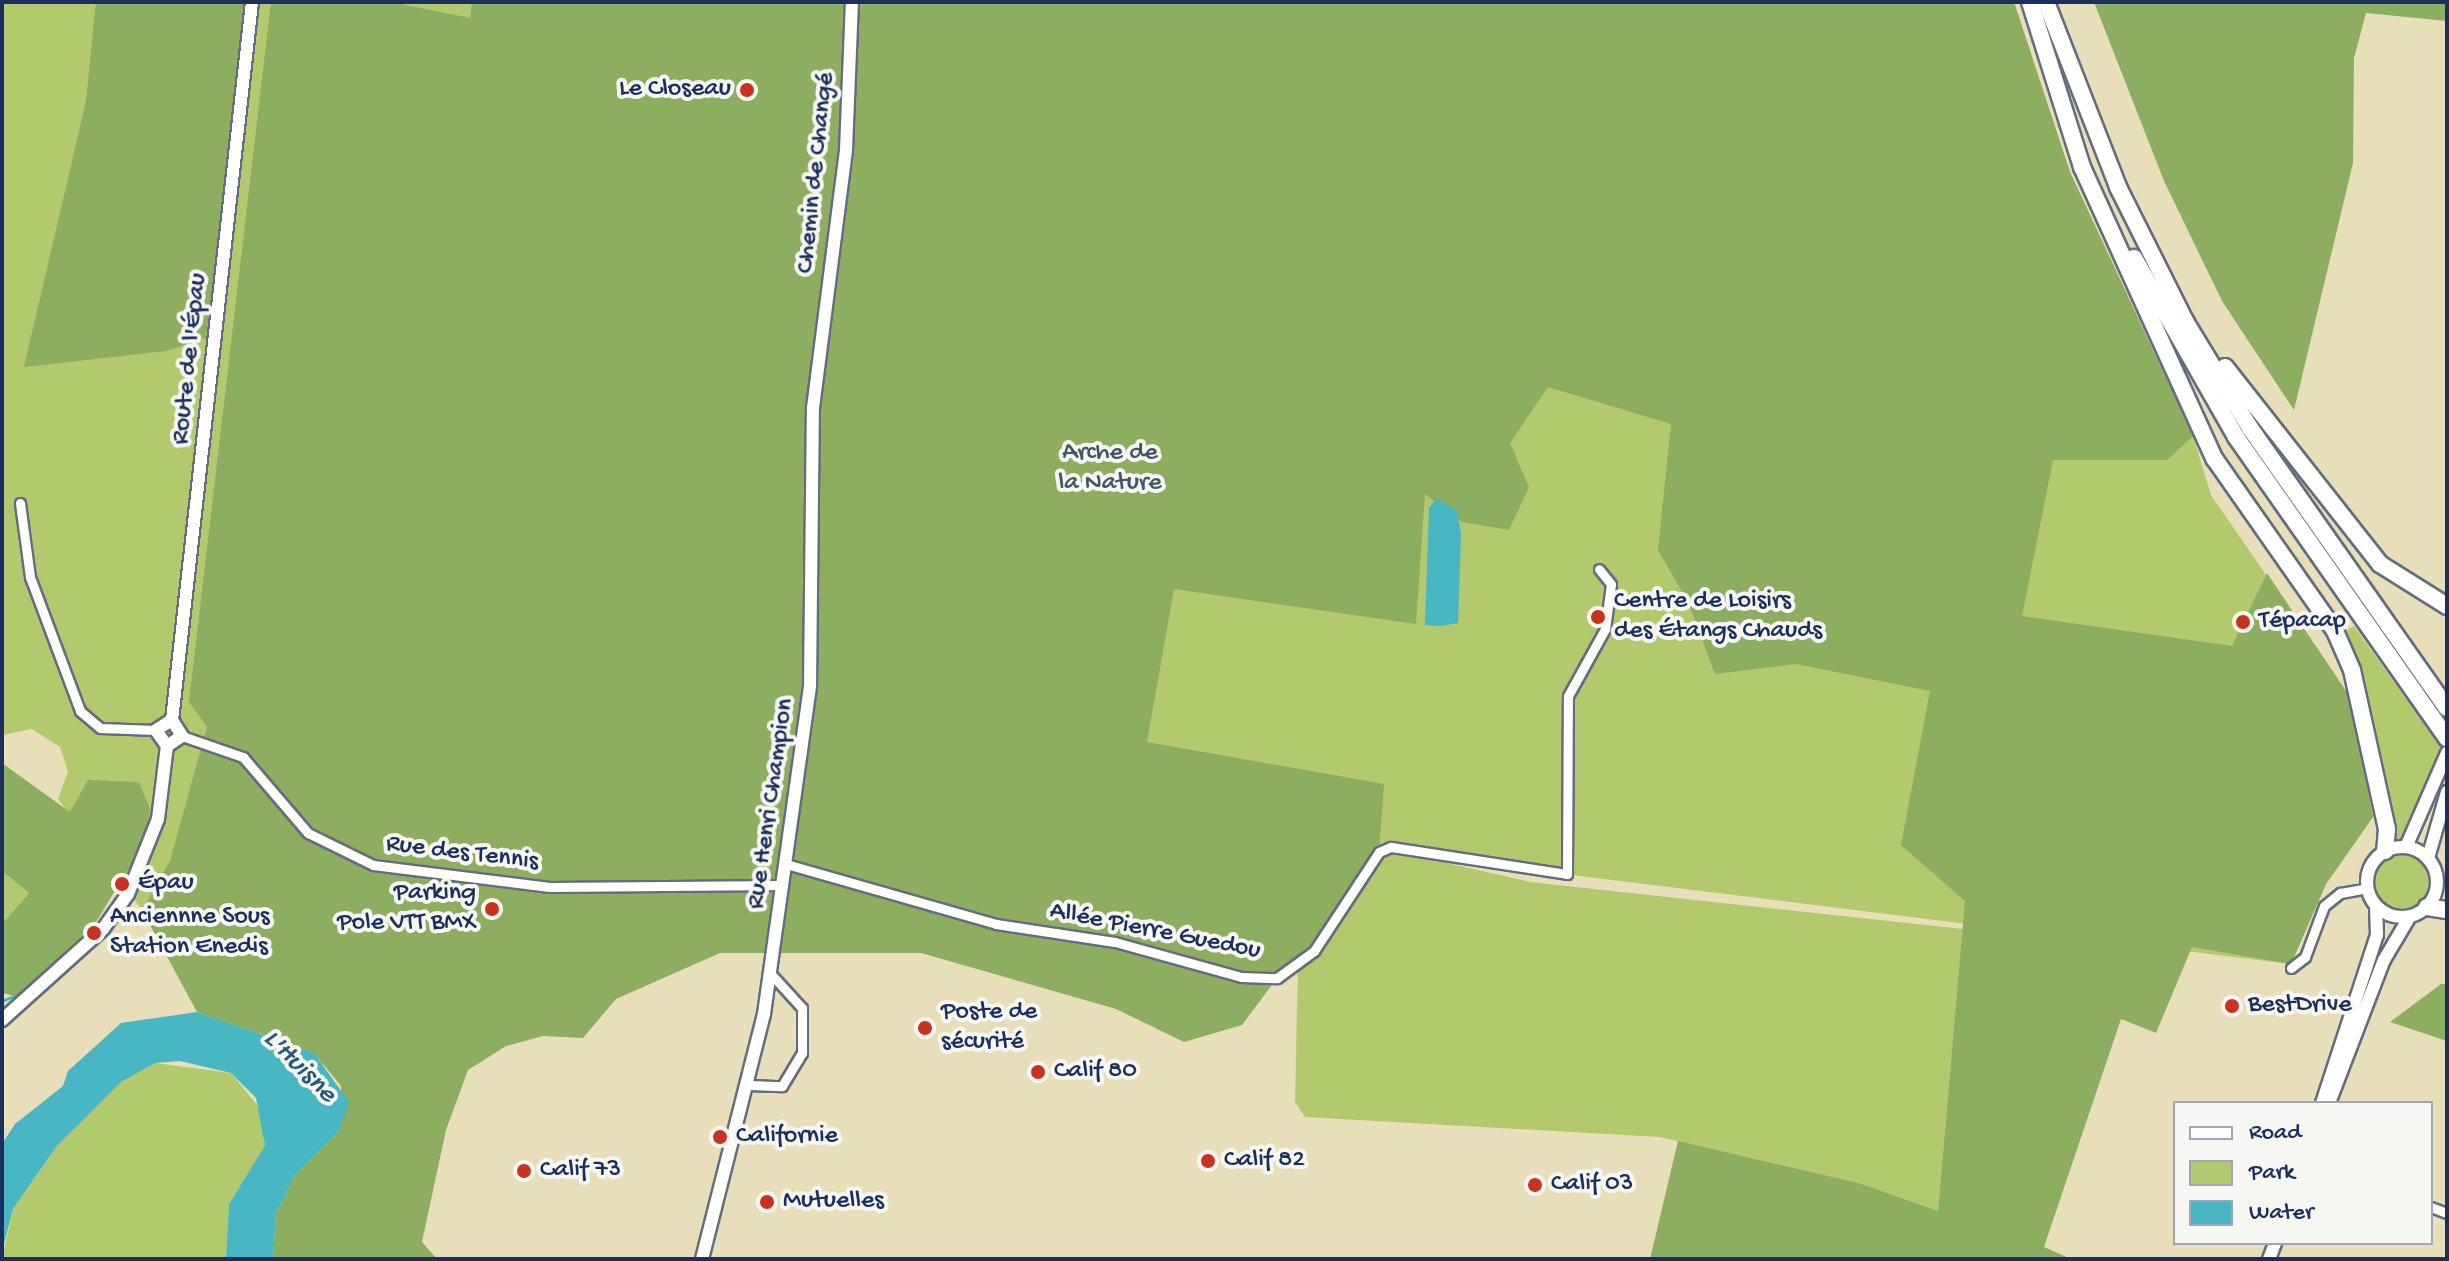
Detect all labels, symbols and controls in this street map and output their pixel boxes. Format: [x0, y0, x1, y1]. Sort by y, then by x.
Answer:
street label: Chemin de Changé [791, 71, 843, 275]
place label: Le Closeau [619, 74, 731, 106]
marker: Le Closeau [738, 81, 756, 99]
street label: Route de l'Épau [166, 272, 216, 446]
park label: Arche de la Nature [1058, 438, 1162, 500]
place label: Centre de Loisirs des Étangs Chauds [1614, 586, 1822, 648]
place label: Tépacap [2259, 606, 2346, 638]
marker: Centre de Loisirs des Étangs Chauds [1589, 608, 1607, 626]
marker: Tépacap [2234, 613, 2252, 631]
street label: Rue Henri Champion [742, 697, 802, 911]
street label: Rue des Tennis [384, 829, 540, 879]
place label: Épau [138, 868, 194, 900]
marker: Épau [113, 875, 131, 893]
place label: Parking Pole VTT BMX [337, 878, 476, 940]
street label: Allée Pierre Guedou [1047, 896, 1263, 968]
marker: Parking Pole VTT BMX [483, 900, 501, 918]
place label: Anciennne Sous Station Enedis [110, 902, 270, 964]
marker: Anciennne Sous Station Enedis [85, 924, 103, 942]
place label: BestDrive [2248, 990, 2352, 1022]
place label: Poste de sécurité [941, 997, 1037, 1058]
marker: BestDrive [2223, 997, 2241, 1015]
marker: Poste de sécurité [916, 1019, 934, 1037]
water label: L'Huisne [255, 1023, 343, 1111]
place label: Calif 80 [1054, 1056, 1137, 1088]
marker: Calif 80 [1029, 1063, 1047, 1081]
legend [2173, 1101, 2433, 1245]
text: Road [2249, 1119, 2301, 1148]
place label: Californie [736, 1121, 838, 1153]
marker: Californie [711, 1128, 729, 1146]
place label: Calif 82 [1224, 1145, 1305, 1177]
marker: Calif 82 [1199, 1152, 1217, 1170]
place label: Calif 73 [540, 1155, 621, 1187]
text: Park [2249, 1159, 2295, 1188]
marker: Calif 73 [515, 1162, 533, 1180]
place label: Calif 03 [1551, 1169, 1633, 1201]
marker: Calif 03 [1526, 1176, 1544, 1194]
place label: Mutuelles [783, 1186, 884, 1218]
marker: Mutuelles [758, 1193, 776, 1211]
text: Water [2249, 1199, 2313, 1228]

